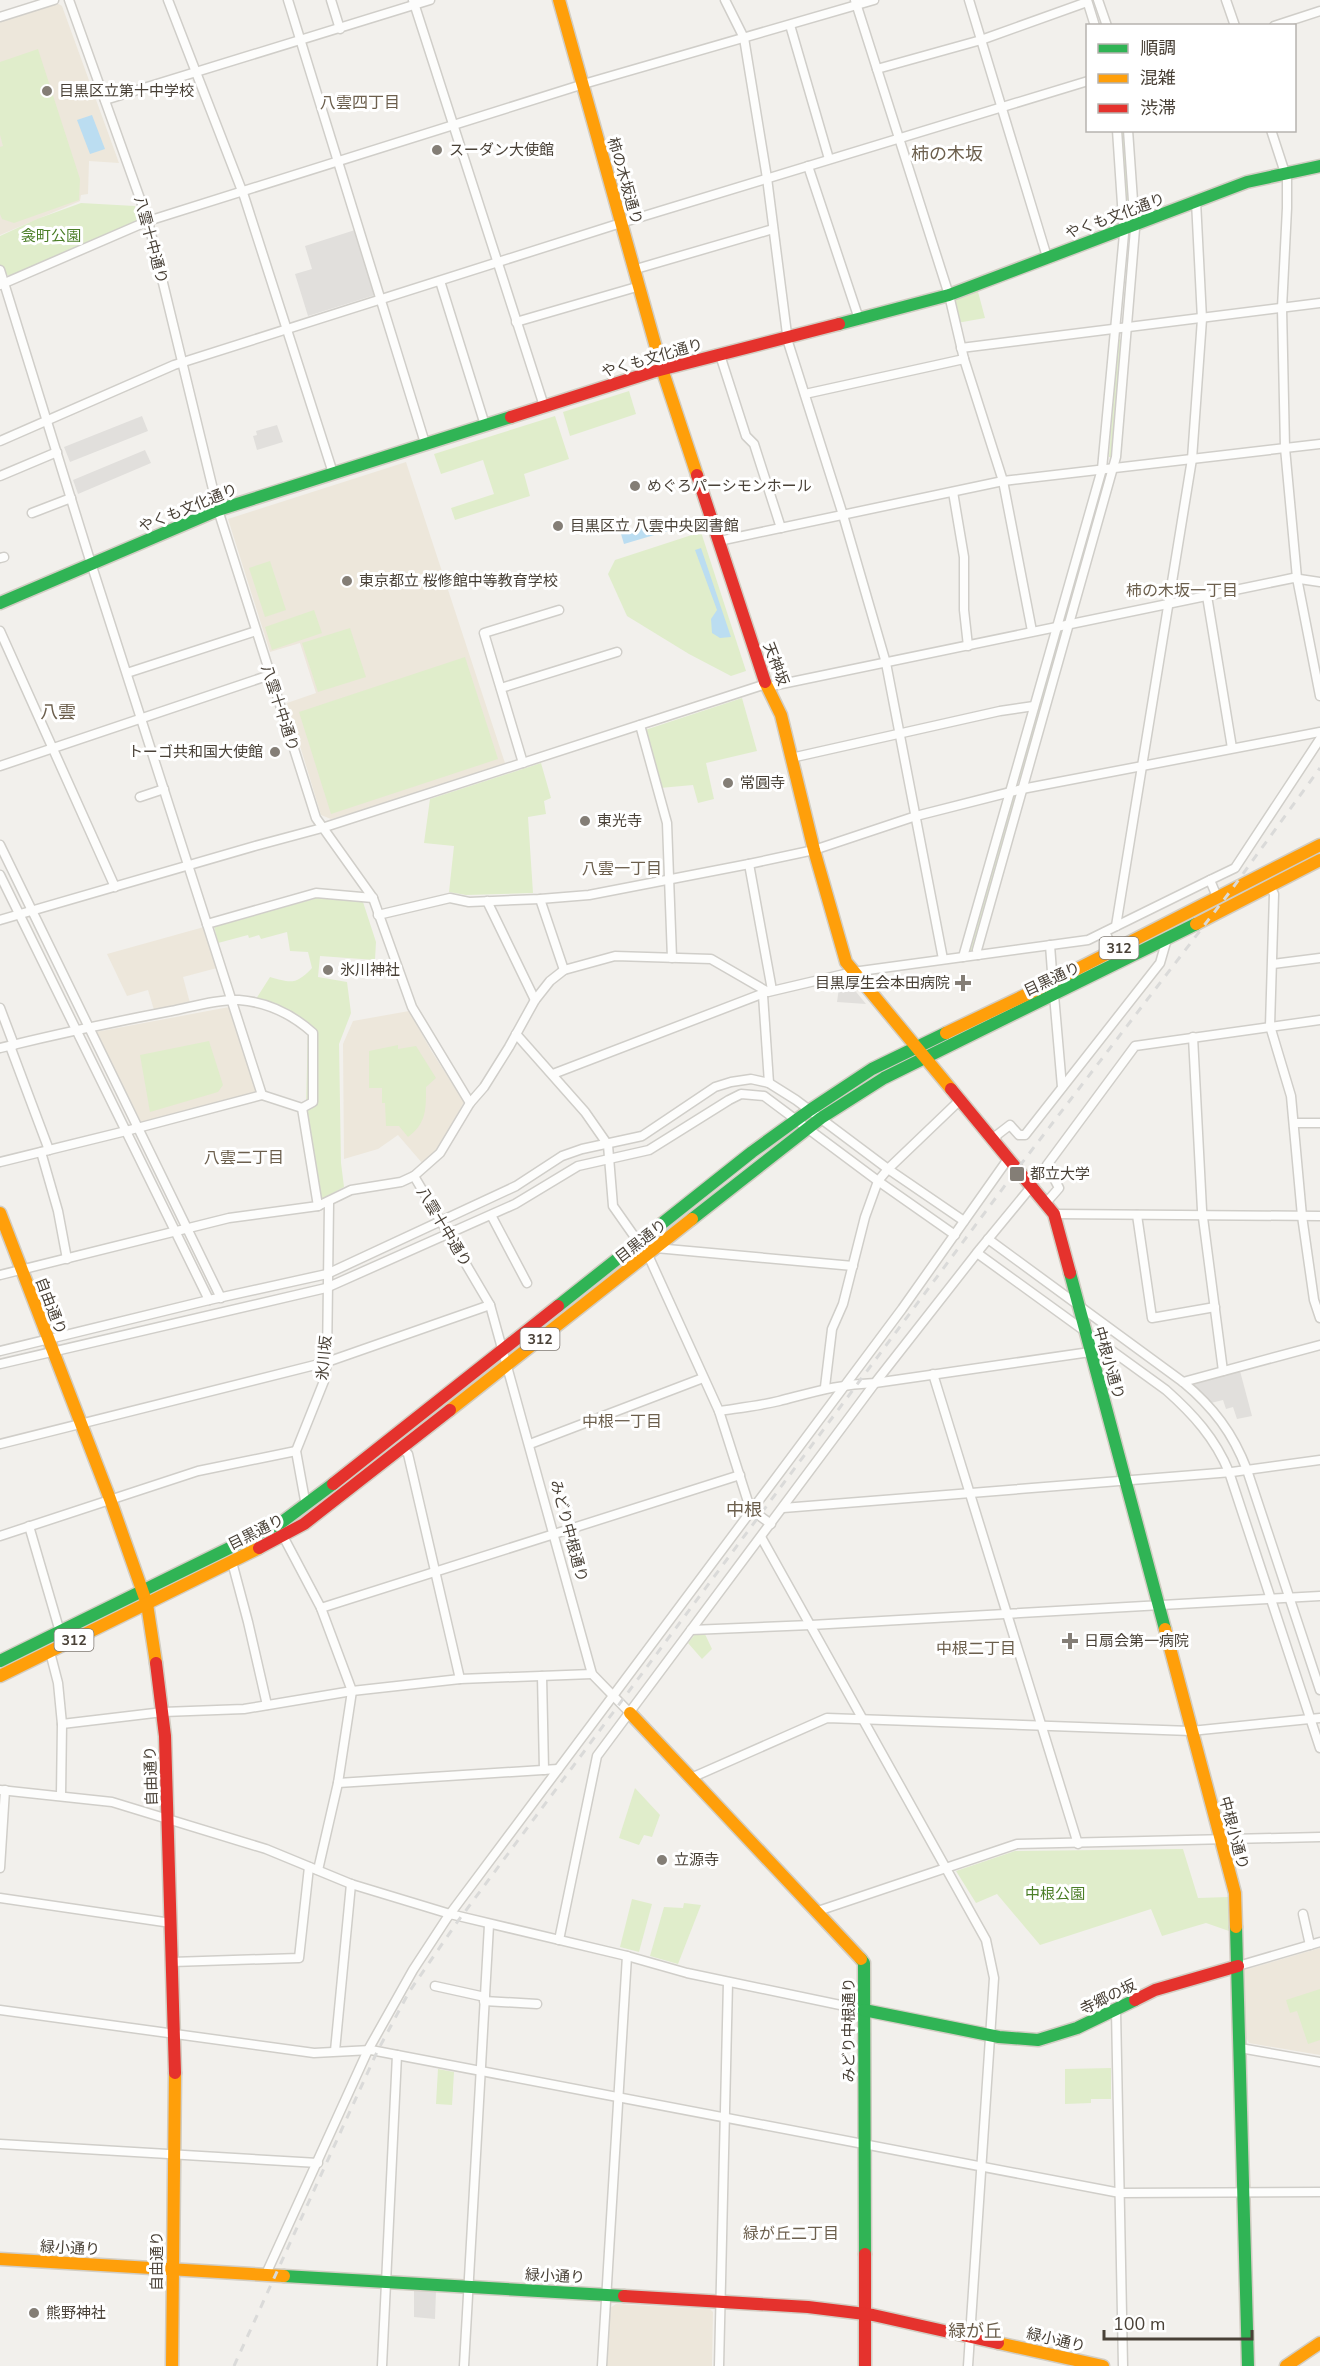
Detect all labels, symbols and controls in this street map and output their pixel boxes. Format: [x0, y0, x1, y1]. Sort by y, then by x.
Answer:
legend [1086, 24, 1296, 132]
text: 順調 [1140, 36, 1176, 60]
text: 混雑 [1140, 66, 1176, 90]
place label: 目黒区立第十中学校 [59, 81, 194, 101]
marker: 目黒区立第十中学校 [40, 84, 54, 98]
district label: 八雲四丁目 [320, 92, 400, 114]
text: 渋滞 [1140, 96, 1176, 120]
street label: 柿の木坂通り [603, 135, 647, 227]
place label: スーダン大使館 [449, 140, 554, 160]
district label: 柿の木坂 [911, 142, 983, 166]
marker: スーダン大使館 [430, 143, 444, 157]
street label: やくも文化通り [1062, 189, 1168, 243]
street label: 八雲十中通り [130, 194, 172, 286]
park label: 衾町公園 [21, 226, 81, 246]
street label: やくも文化通り [599, 334, 705, 382]
place label: めぐろパーシモンホール [647, 476, 812, 496]
street label: やくも文化通り [136, 479, 240, 537]
marker: めぐろパーシモンホール [628, 479, 642, 493]
place label: 目黒区立 八雲中央図書館 [570, 516, 739, 536]
marker: 目黒区立 八雲中央図書館 [551, 519, 565, 533]
place label: 東京都立 桜修館中等教育学校 [359, 571, 558, 591]
marker: 東京都立 桜修館中等教育学校 [340, 574, 354, 588]
district label: 柿の木坂一丁目 [1126, 580, 1238, 602]
street label: 天神坂 [759, 639, 793, 689]
street label: 八雲十中通り [257, 662, 303, 754]
district label: 八雲 [40, 700, 76, 724]
place label: トーゴ共和国大使館 [128, 742, 263, 762]
marker: トーゴ共和国大使館 [268, 745, 282, 759]
place label: 常圓寺 [740, 773, 785, 793]
marker: 常圓寺 [721, 776, 735, 790]
place label: 東光寺 [597, 811, 642, 831]
marker: 東光寺 [578, 814, 592, 828]
district label: 八雲一丁目 [582, 858, 662, 880]
road number: 312 [1100, 937, 1138, 959]
street label: 目黒通り [1021, 957, 1083, 1001]
place label: 氷川神社 [340, 960, 400, 980]
marker: 氷川神社 [321, 963, 335, 977]
place label: 目黒厚生会本田病院 [815, 973, 950, 993]
marker: 目黒厚生会本田病院 [954, 974, 972, 992]
district label: 八雲二丁目 [204, 1147, 284, 1169]
place label: 都立大学 [1030, 1164, 1090, 1184]
marker: 都立大学 [1008, 1165, 1026, 1183]
street label: 八雲十中通り [412, 1183, 476, 1271]
street label: 目黒通り [611, 1215, 671, 1267]
street label: 自由通り [31, 1274, 71, 1338]
street label: 中根小通り [1089, 1324, 1129, 1402]
road number: 312 [520, 1328, 560, 1350]
street label: 氷川坂 [312, 1335, 336, 1381]
district label: 中根一丁目 [582, 1411, 662, 1433]
street label: みどり中根通り [546, 1478, 592, 1584]
district label: 中根 [726, 1498, 762, 1522]
street label: 目黒通り [225, 1509, 287, 1555]
road number: 312 [54, 1629, 94, 1651]
place label: 日扇会第一病院 [1084, 1631, 1189, 1651]
marker: 日扇会第一病院 [1061, 1632, 1079, 1650]
district label: 中根二丁目 [936, 1638, 1016, 1660]
street label: 自由通り [140, 1746, 162, 1806]
street label: 中根小通り [1215, 1794, 1253, 1872]
place label: 立源寺 [674, 1850, 719, 1870]
marker: 立源寺 [655, 1853, 669, 1867]
park label: 中根公園 [1025, 1884, 1085, 1904]
street label: 寺郷の坂 [1077, 1975, 1139, 2019]
street label: みどり中根通り [839, 1977, 859, 2083]
district label: 緑が丘二丁目 [743, 2223, 839, 2245]
street label: 自由通り [147, 2231, 167, 2291]
street label: 緑小通り [40, 2236, 100, 2260]
street label: 緑小通り [525, 2264, 585, 2288]
place label: 熊野神社 [46, 2303, 106, 2323]
scale bar [1104, 2303, 1252, 2341]
marker: 熊野神社 [27, 2306, 41, 2320]
text: 100 m [1113, 2312, 1165, 2336]
district label: 緑が丘 [948, 2319, 1002, 2343]
street label: 緑小通り [1025, 2324, 1087, 2356]

